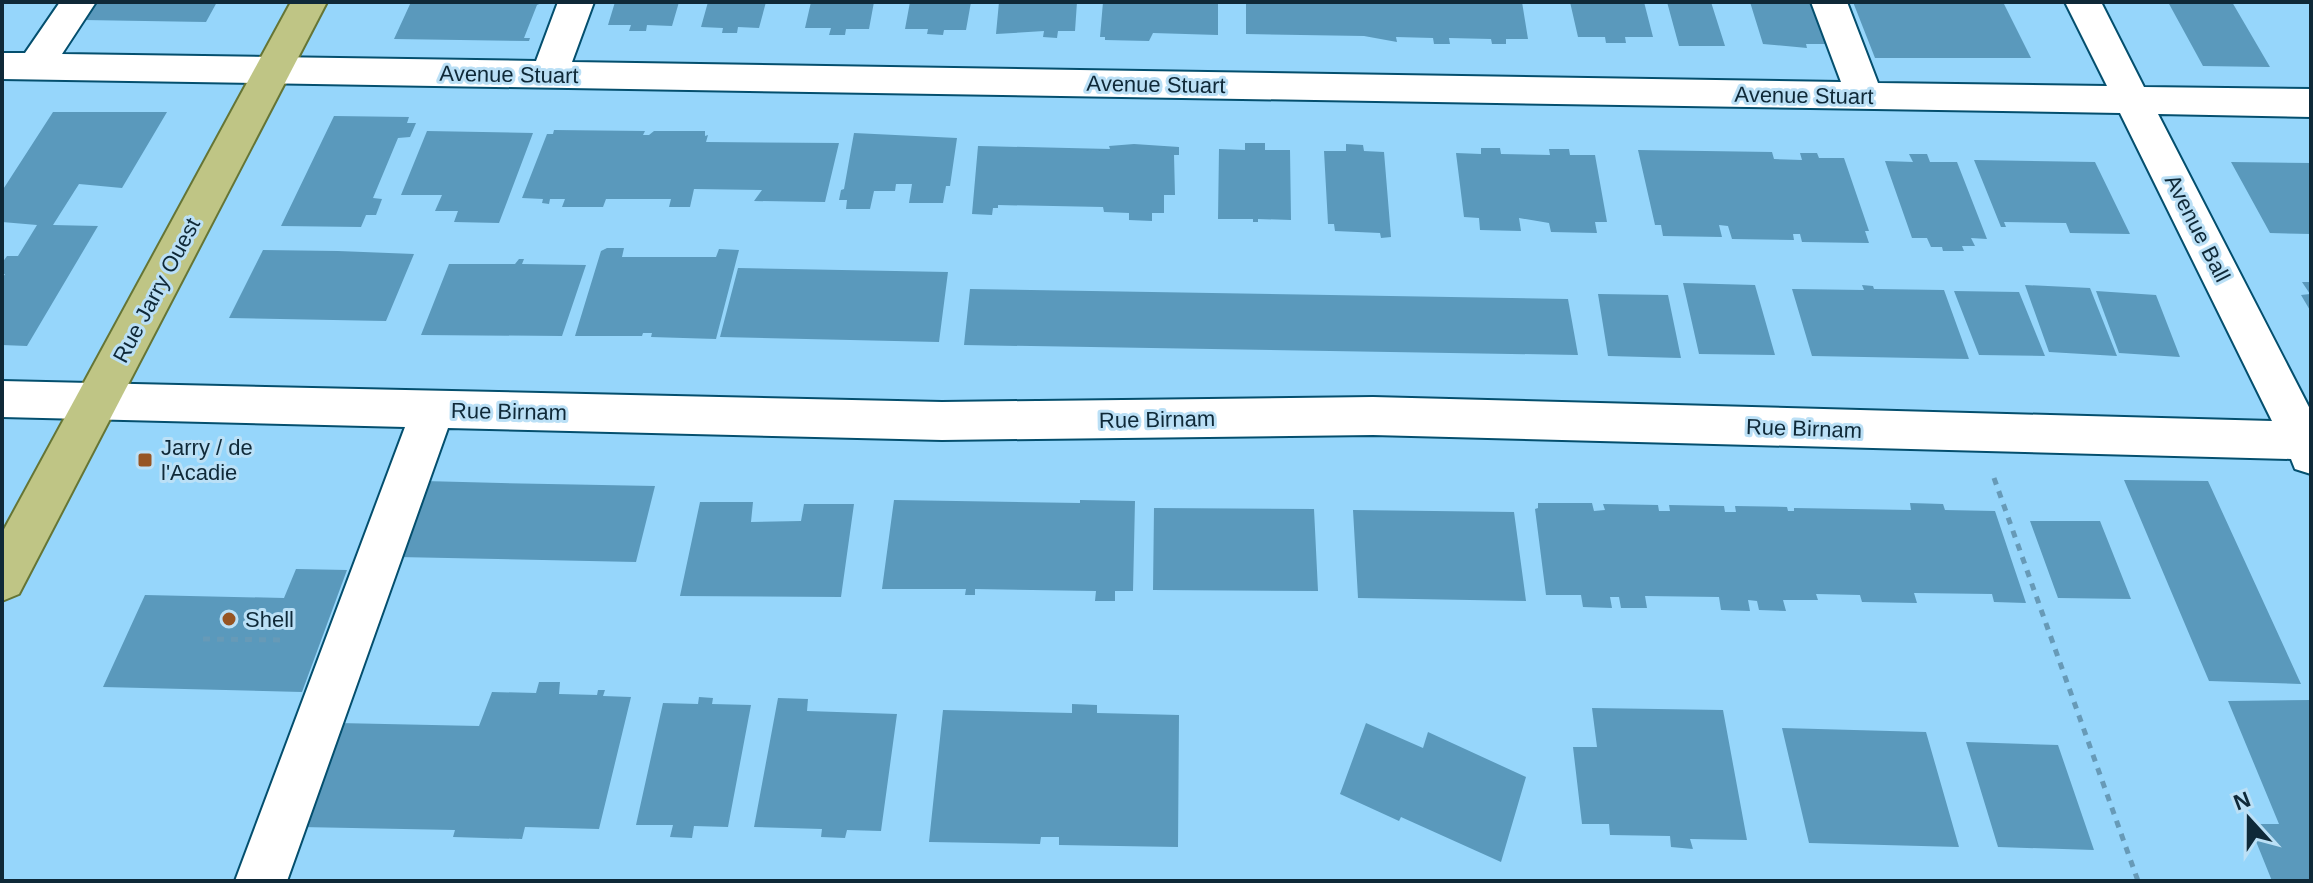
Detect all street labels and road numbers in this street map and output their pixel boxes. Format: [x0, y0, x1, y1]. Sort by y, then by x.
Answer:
street label: Avenue Stuart [439, 61, 579, 88]
street label: Avenue Stuart [1086, 71, 1226, 98]
street label: Avenue Stuart [1734, 82, 1874, 109]
street label: Avenue Ball [2160, 170, 2235, 286]
street label: Rue Jarry Ouest [108, 214, 205, 367]
street label: Rue Birnam [451, 398, 567, 425]
street label: Rue Birnam [1099, 406, 1215, 433]
street label: Rue Birnam [1746, 414, 1862, 443]

